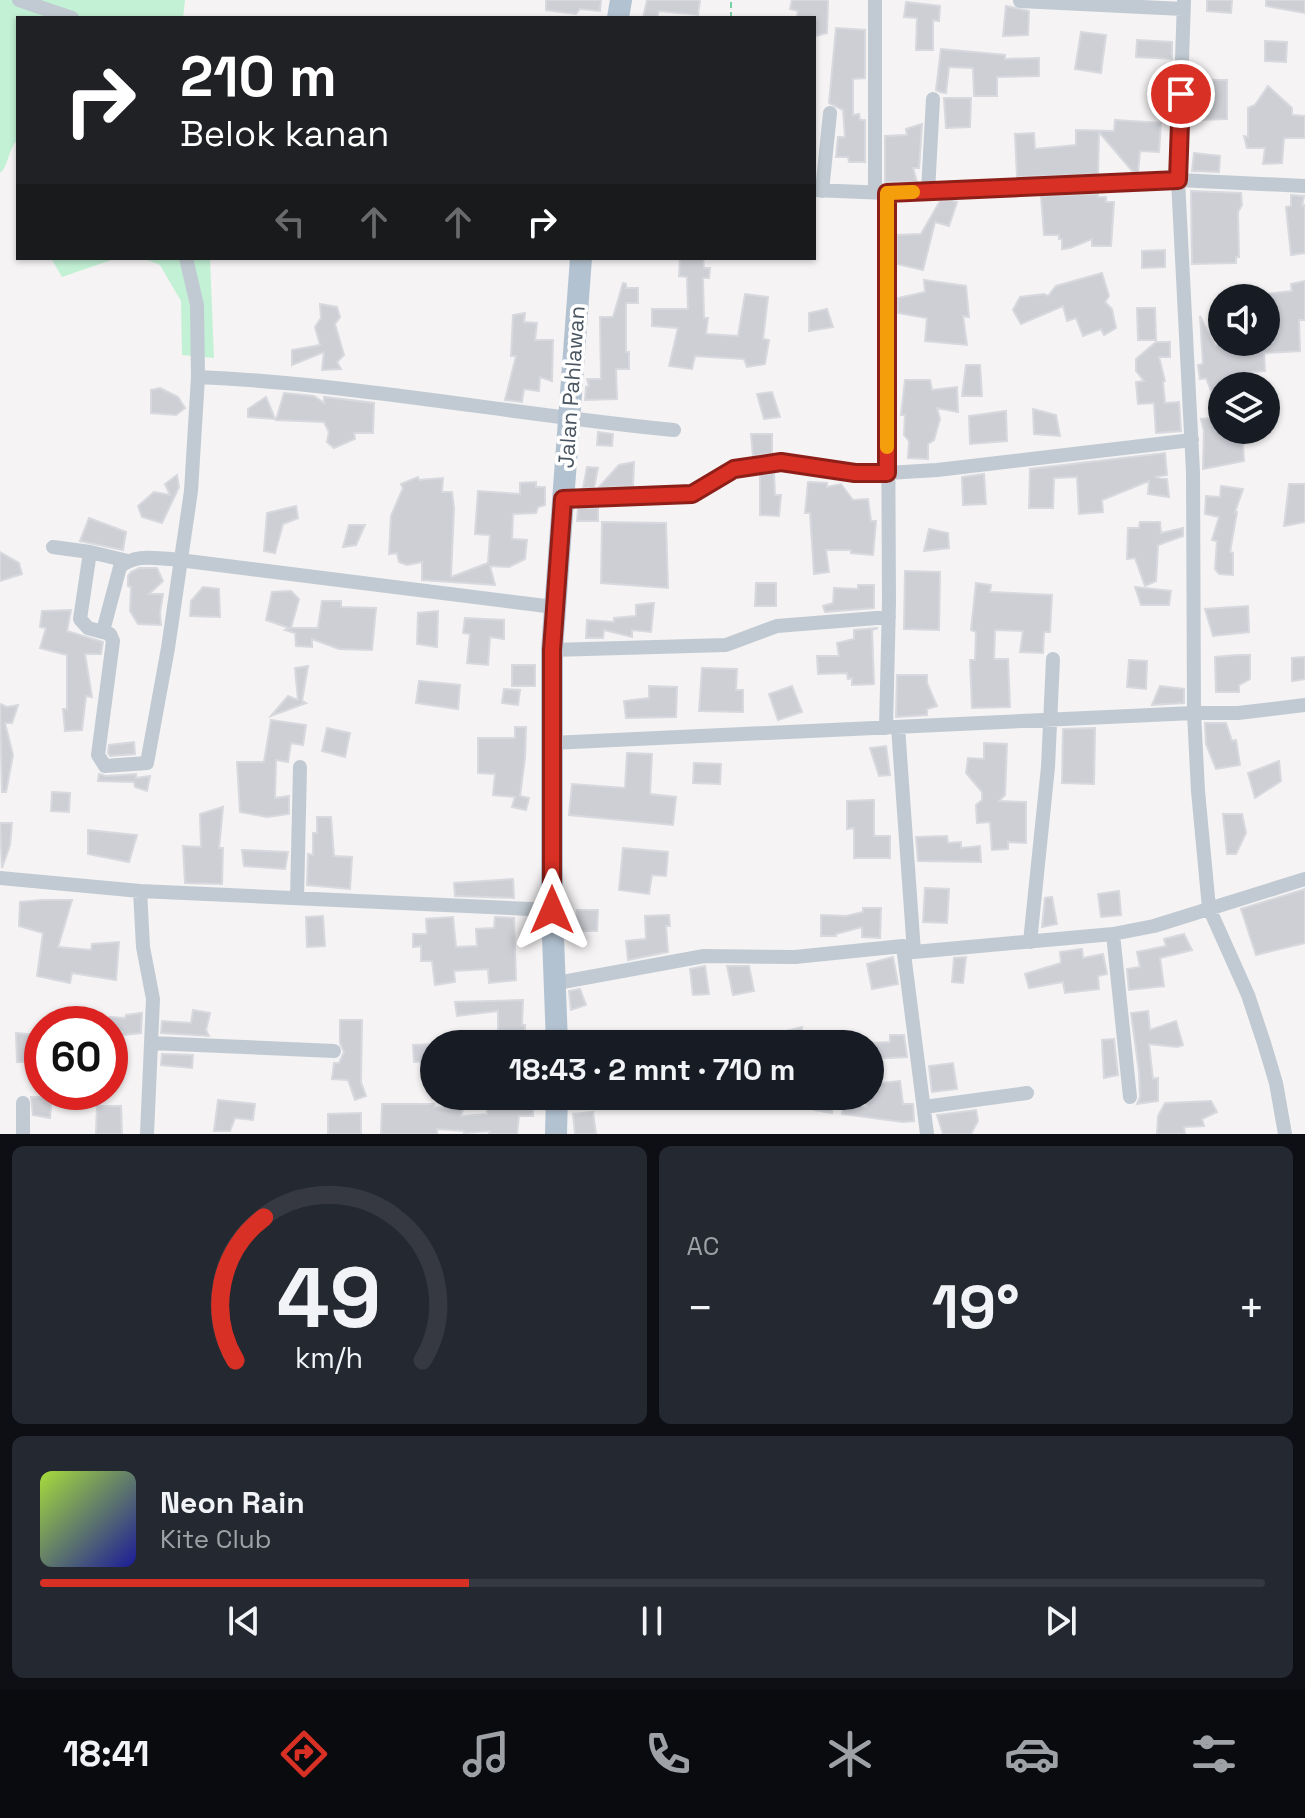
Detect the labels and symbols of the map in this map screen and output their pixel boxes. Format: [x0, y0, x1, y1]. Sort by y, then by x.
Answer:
pin [1147, 60, 1215, 128]
street label: Jalan Pahlawan [551, 305, 591, 469]
position arrow [510, 868, 594, 952]
speed limit sign: 60 [24, 1006, 128, 1110]

